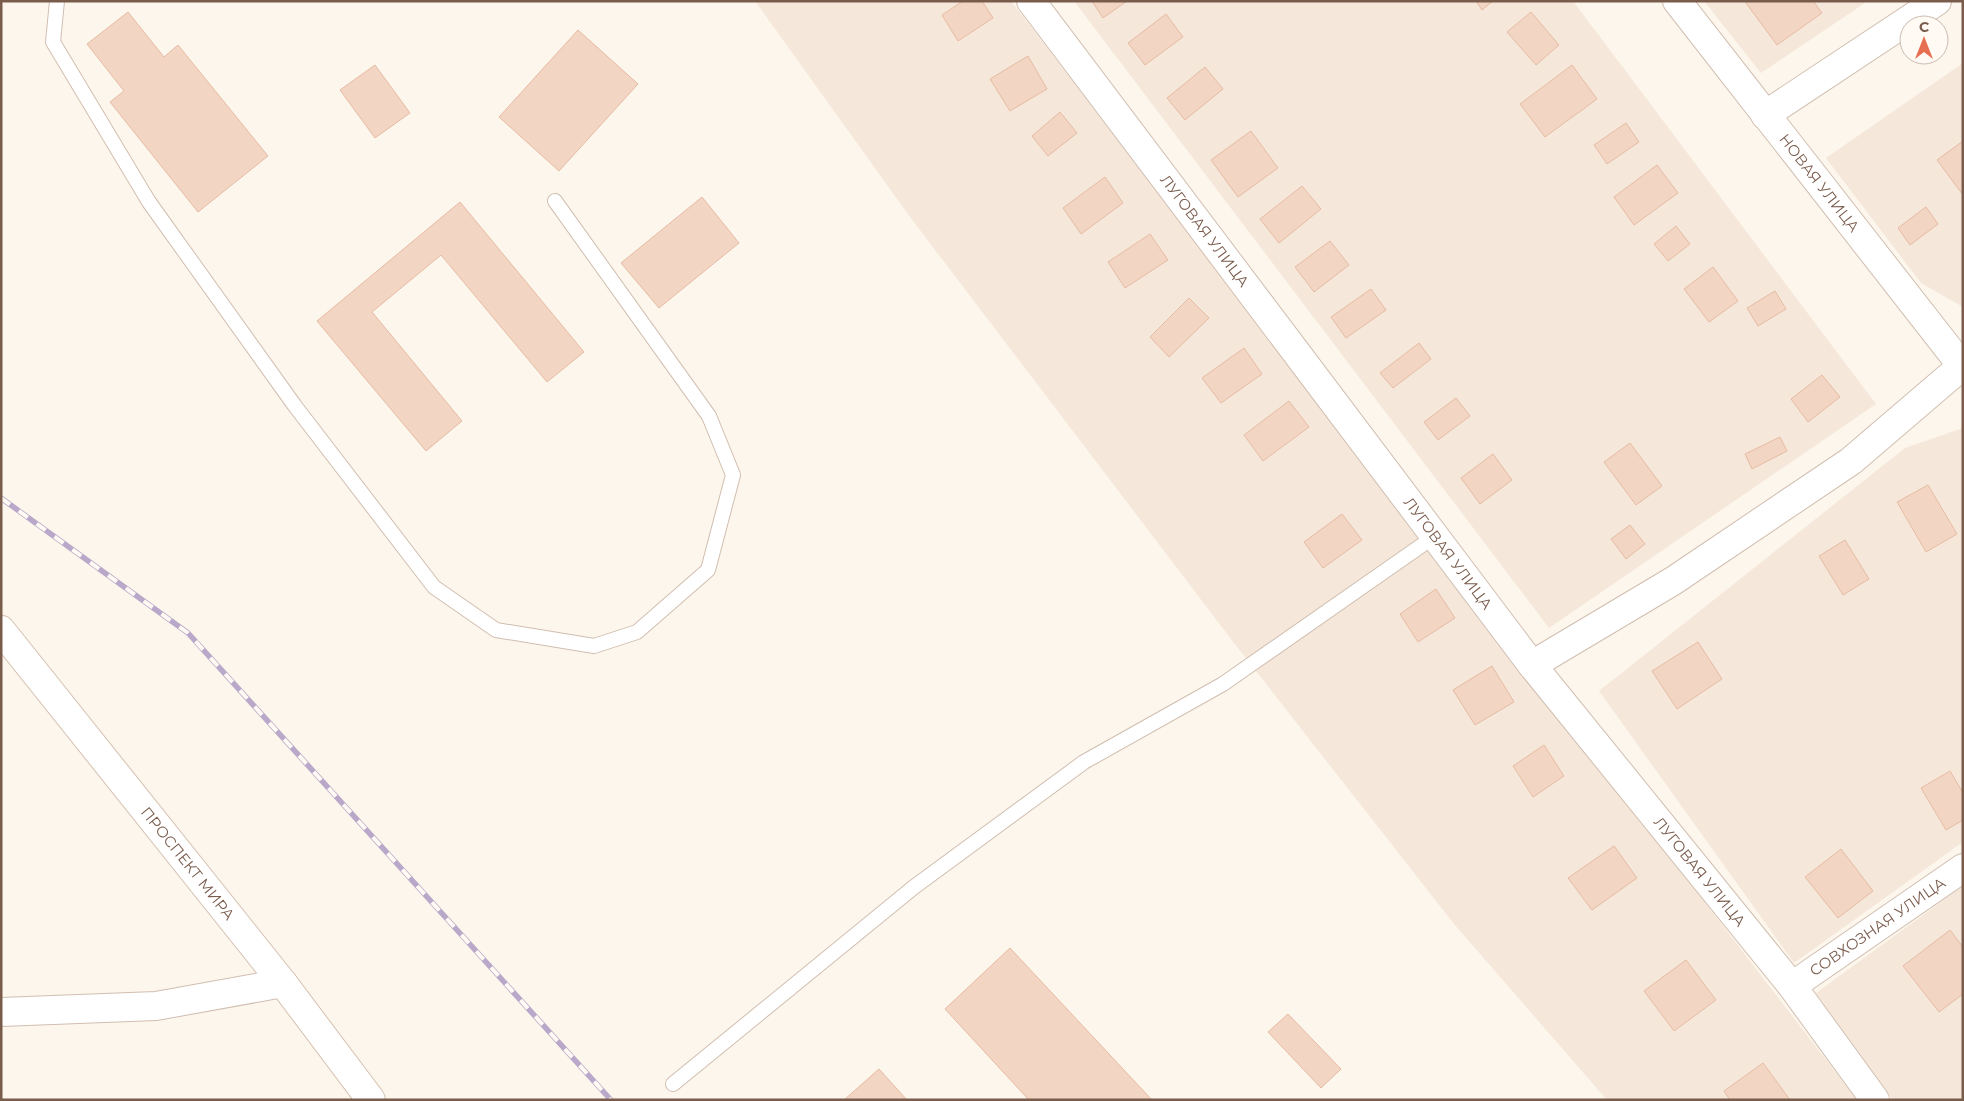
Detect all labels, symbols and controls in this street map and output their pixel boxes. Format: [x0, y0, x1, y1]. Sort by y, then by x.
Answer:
north arrow [1899, 15, 1949, 65]
text: С [1919, 18, 1929, 36]
street label: НОВАЯ УЛИЦА [1775, 130, 1864, 236]
street label: ЛУГОВАЯ УЛИЦА [1156, 171, 1253, 291]
street label: ЛУГОВАЯ УЛИЦА [1400, 493, 1497, 613]
street label: ПРОСПЕКТ МИРА [137, 803, 239, 924]
street label: ЛУГОВАЯ УЛИЦА [1650, 813, 1750, 930]
street label: СОВХОЗНАЯ УЛИЦА [1806, 873, 1949, 980]

